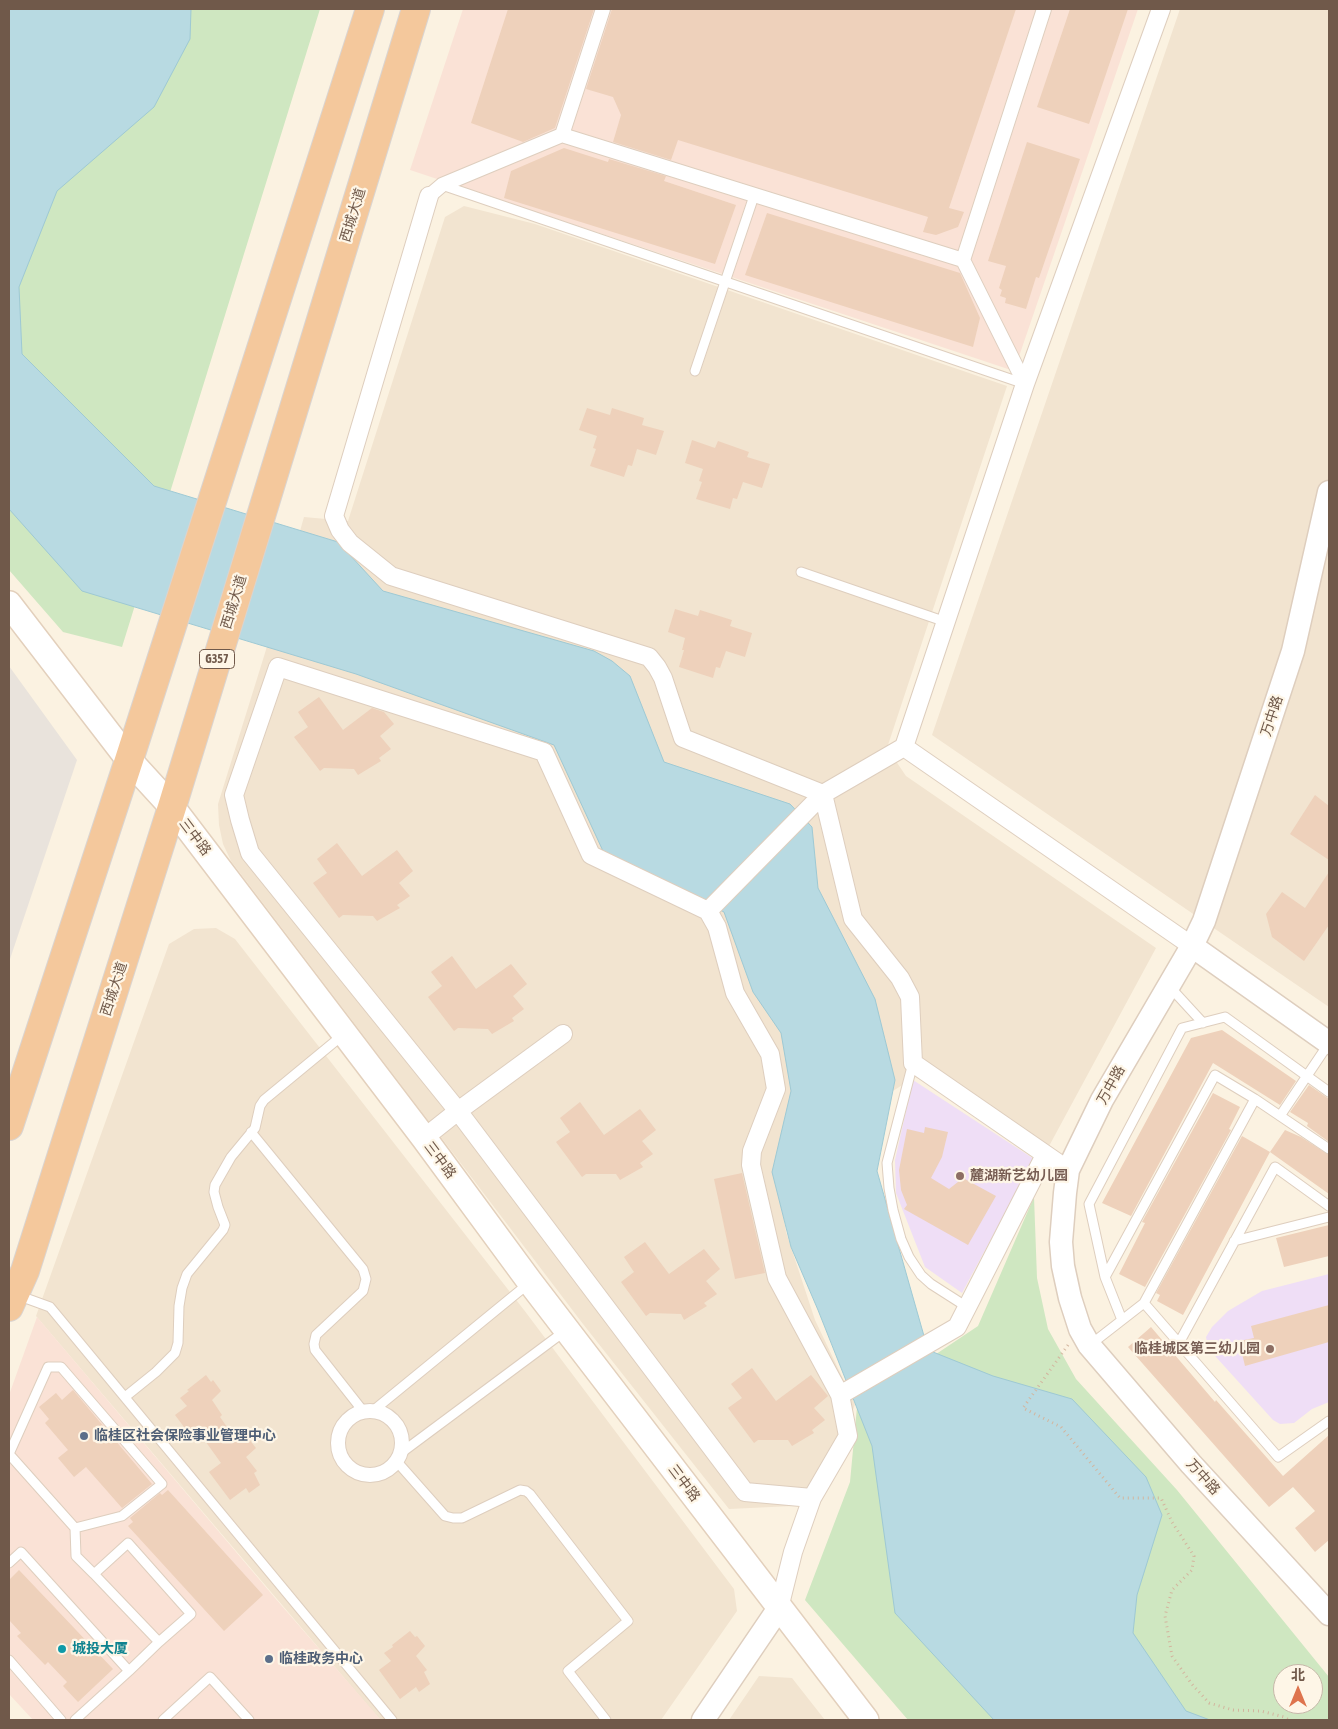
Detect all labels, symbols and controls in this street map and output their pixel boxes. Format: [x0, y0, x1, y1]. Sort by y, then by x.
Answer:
street label: 西城大道 [337, 186, 369, 244]
street label: 西城大道 [218, 573, 250, 631]
road number: G357 [200, 650, 234, 669]
street label: 万中路 [1258, 693, 1286, 739]
street label: 三中路 [176, 815, 214, 859]
street label: 西城大道 [97, 960, 131, 1018]
street label: 万中路 [1093, 1063, 1129, 1107]
street label: 三中路 [421, 1138, 459, 1182]
place label: 麓湖新艺幼儿园 [970, 1168, 1068, 1184]
marker: 麓湖新艺幼儿园 [954, 1170, 966, 1182]
place label: 临桂城区第三幼儿园 [1134, 1341, 1260, 1357]
marker: 临桂城区第三幼儿园 [1264, 1343, 1276, 1355]
place label: 临桂区社会保险事业管理中心 [94, 1428, 276, 1444]
marker: 临桂区社会保险事业管理中心 [78, 1430, 90, 1442]
street label: 万中路 [1183, 1456, 1223, 1498]
street label: 三中路 [665, 1461, 703, 1505]
place label: 城投大厦 [72, 1641, 128, 1657]
marker: 城投大厦 [56, 1643, 68, 1655]
place label: 临桂政务中心 [279, 1651, 363, 1667]
marker: 临桂政务中心 [263, 1653, 275, 1665]
north arrow [1273, 1664, 1323, 1714]
text: 北 [1291, 1667, 1305, 1683]

